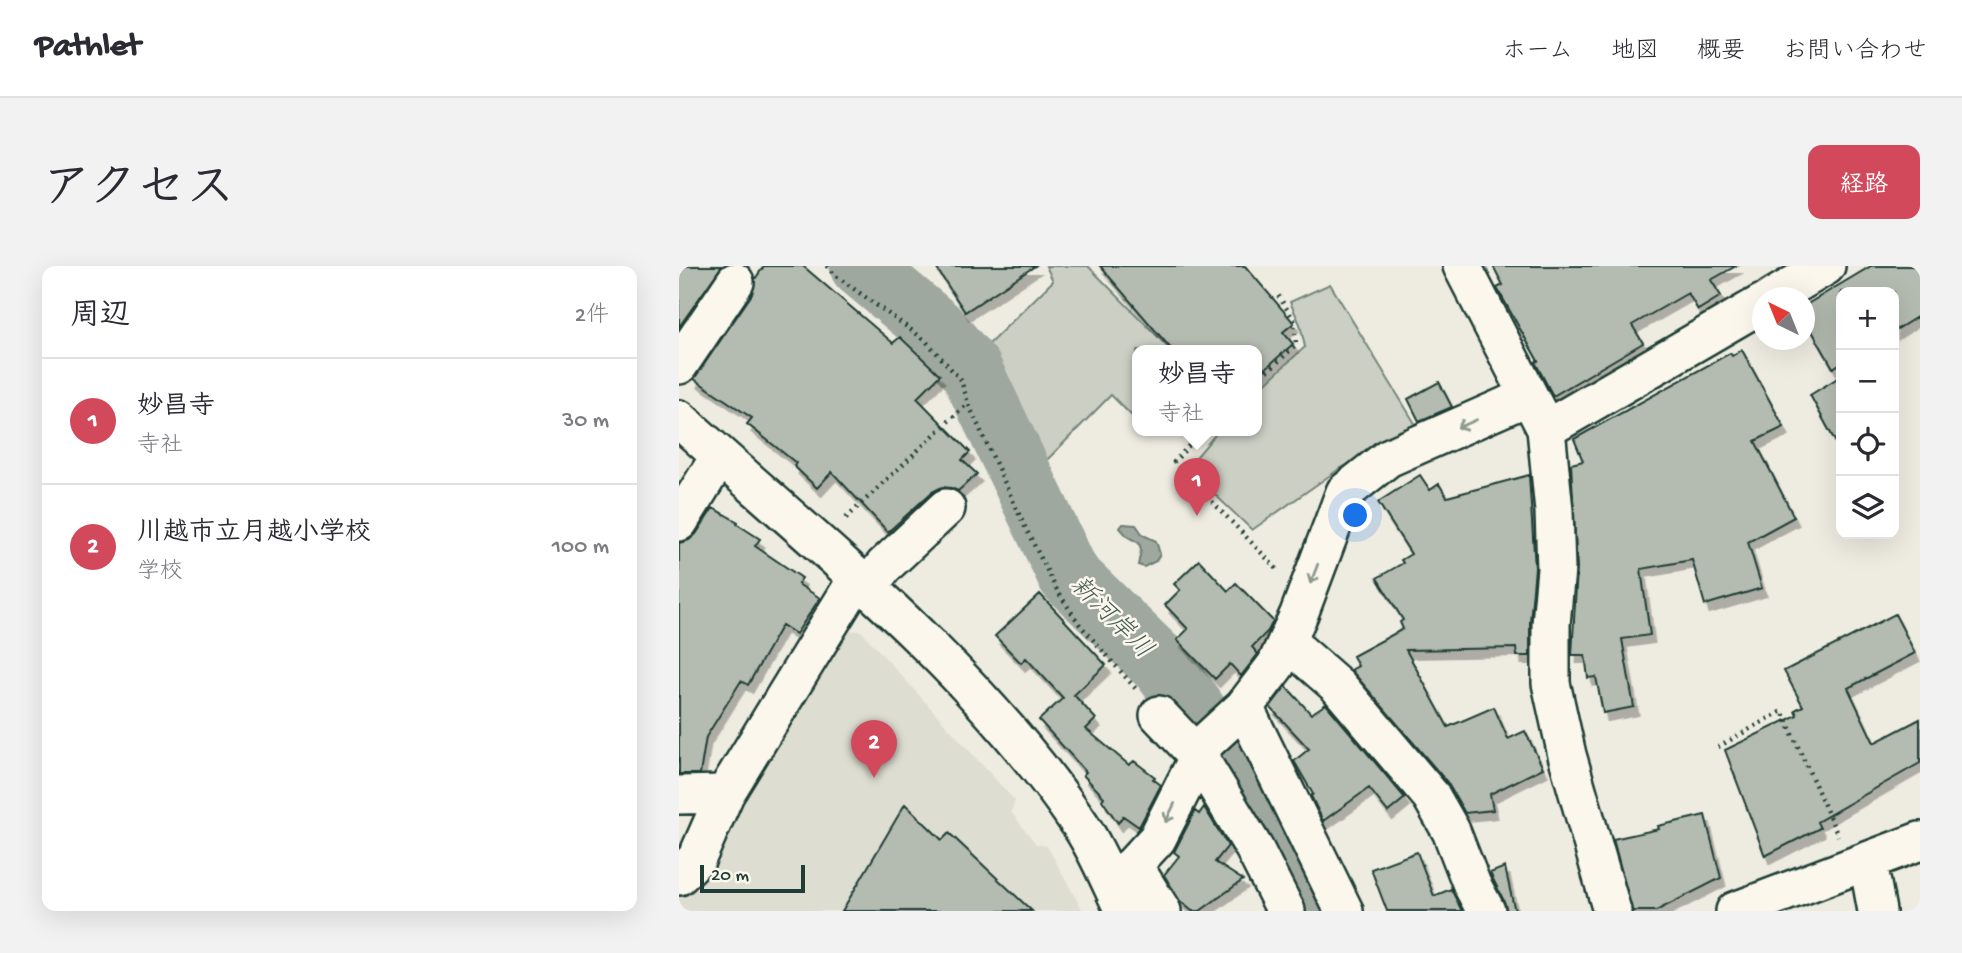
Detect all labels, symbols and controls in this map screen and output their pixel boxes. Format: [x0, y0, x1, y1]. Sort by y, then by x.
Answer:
text: Pathlet [35, 29, 141, 67]
text: ホーム [1502, 38, 1573, 67]
text: 地図 [1611, 38, 1659, 67]
text: 概要 [1697, 38, 1745, 67]
text: お問い合わせ [1783, 38, 1927, 67]
button: 経路 [1808, 145, 1920, 219]
text: アクセス [42, 163, 235, 221]
north arrow [1752, 287, 1815, 350]
map controls [1836, 287, 1899, 539]
button: + [1836, 287, 1899, 350]
text: 周辺 [70, 300, 130, 335]
text: 2件 [575, 303, 609, 330]
popup [1132, 345, 1262, 436]
button: − [1836, 350, 1899, 413]
text: 妙昌寺 [1158, 362, 1236, 393]
text: 妙昌寺 [137, 393, 215, 424]
text: 寺社 [1158, 402, 1204, 429]
text: 1 [88, 408, 98, 435]
text: 30 m [562, 408, 609, 435]
button: locate [1836, 413, 1899, 476]
one-way arrow [1456, 418, 1478, 431]
text: 寺社 [137, 433, 183, 460]
pin: 1 [1174, 458, 1220, 516]
button: layers [1836, 476, 1899, 539]
your location [1338, 498, 1372, 532]
text: 川越市立月越小学校 [137, 519, 371, 550]
text: 2 [87, 534, 99, 561]
text: 100 m [552, 534, 609, 561]
text: 学校 [137, 559, 183, 586]
one-way arrow [1307, 562, 1320, 584]
water label: 新河岸川 [1062, 571, 1158, 667]
pin: 2 [851, 720, 897, 778]
one-way arrow [1162, 802, 1176, 823]
scale bar [700, 862, 805, 894]
text: 20 m [711, 865, 749, 888]

